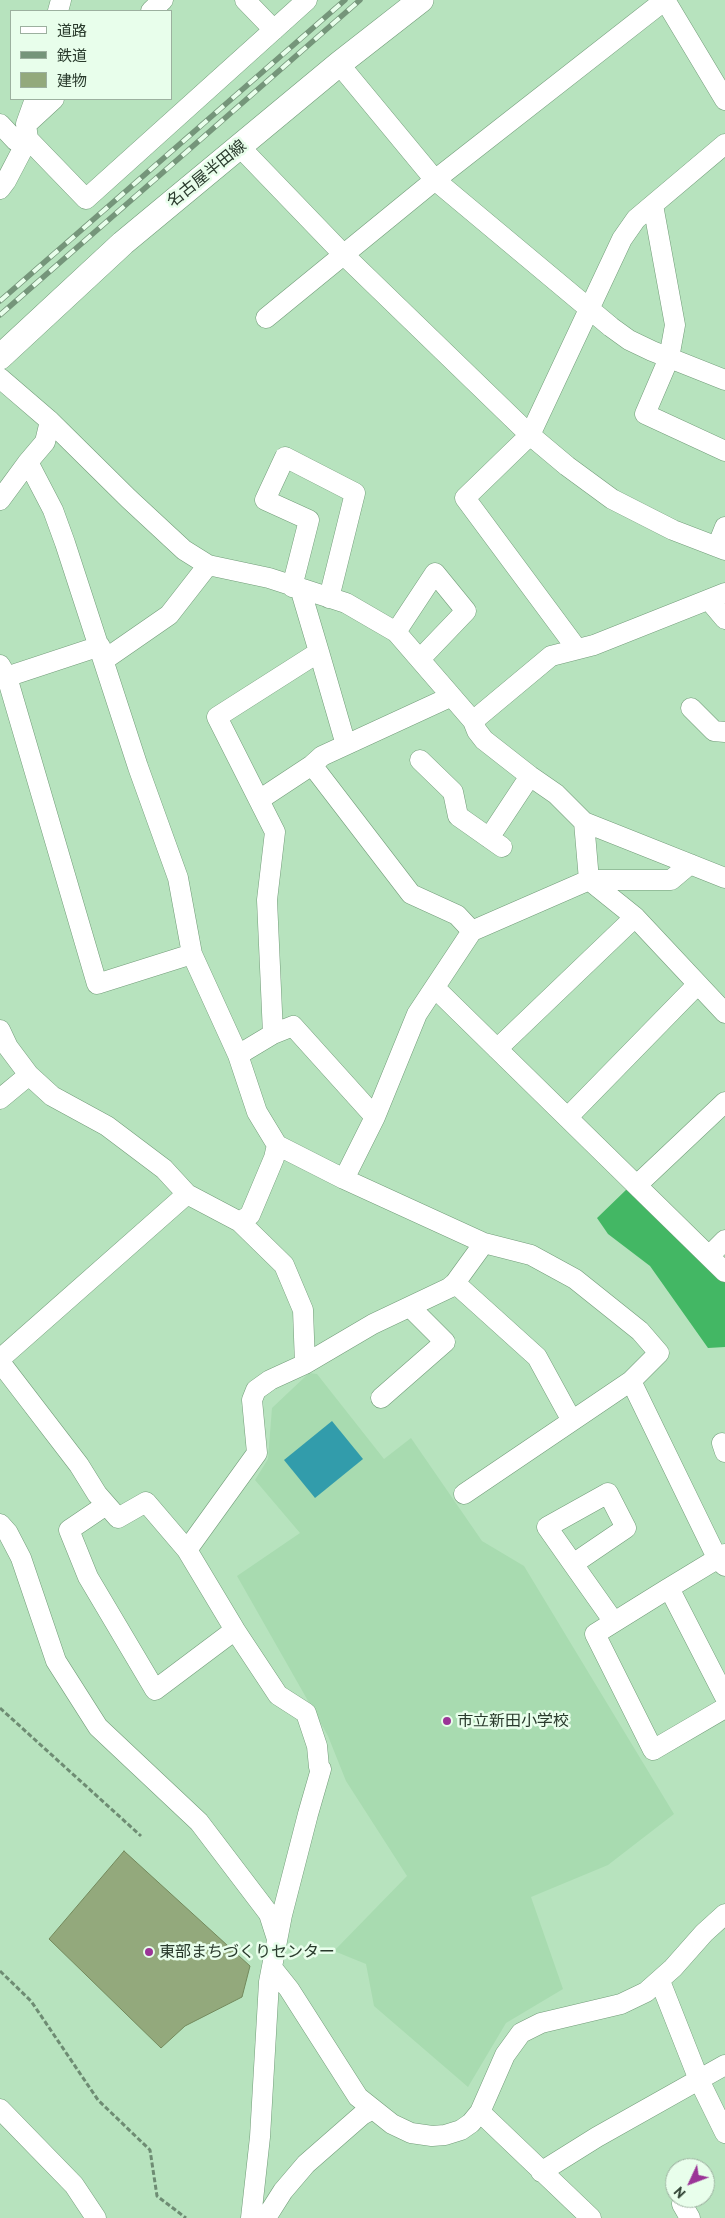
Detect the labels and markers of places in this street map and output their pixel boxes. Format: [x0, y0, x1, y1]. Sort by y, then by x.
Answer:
place label: 市立新田小学校 [457, 1711, 569, 1731]
marker: 市立新田小学校 [441, 1715, 453, 1727]
place label: 東部まちづくりセンター [159, 1942, 335, 1962]
marker: 東部まちづくりセンター [143, 1946, 155, 1958]

